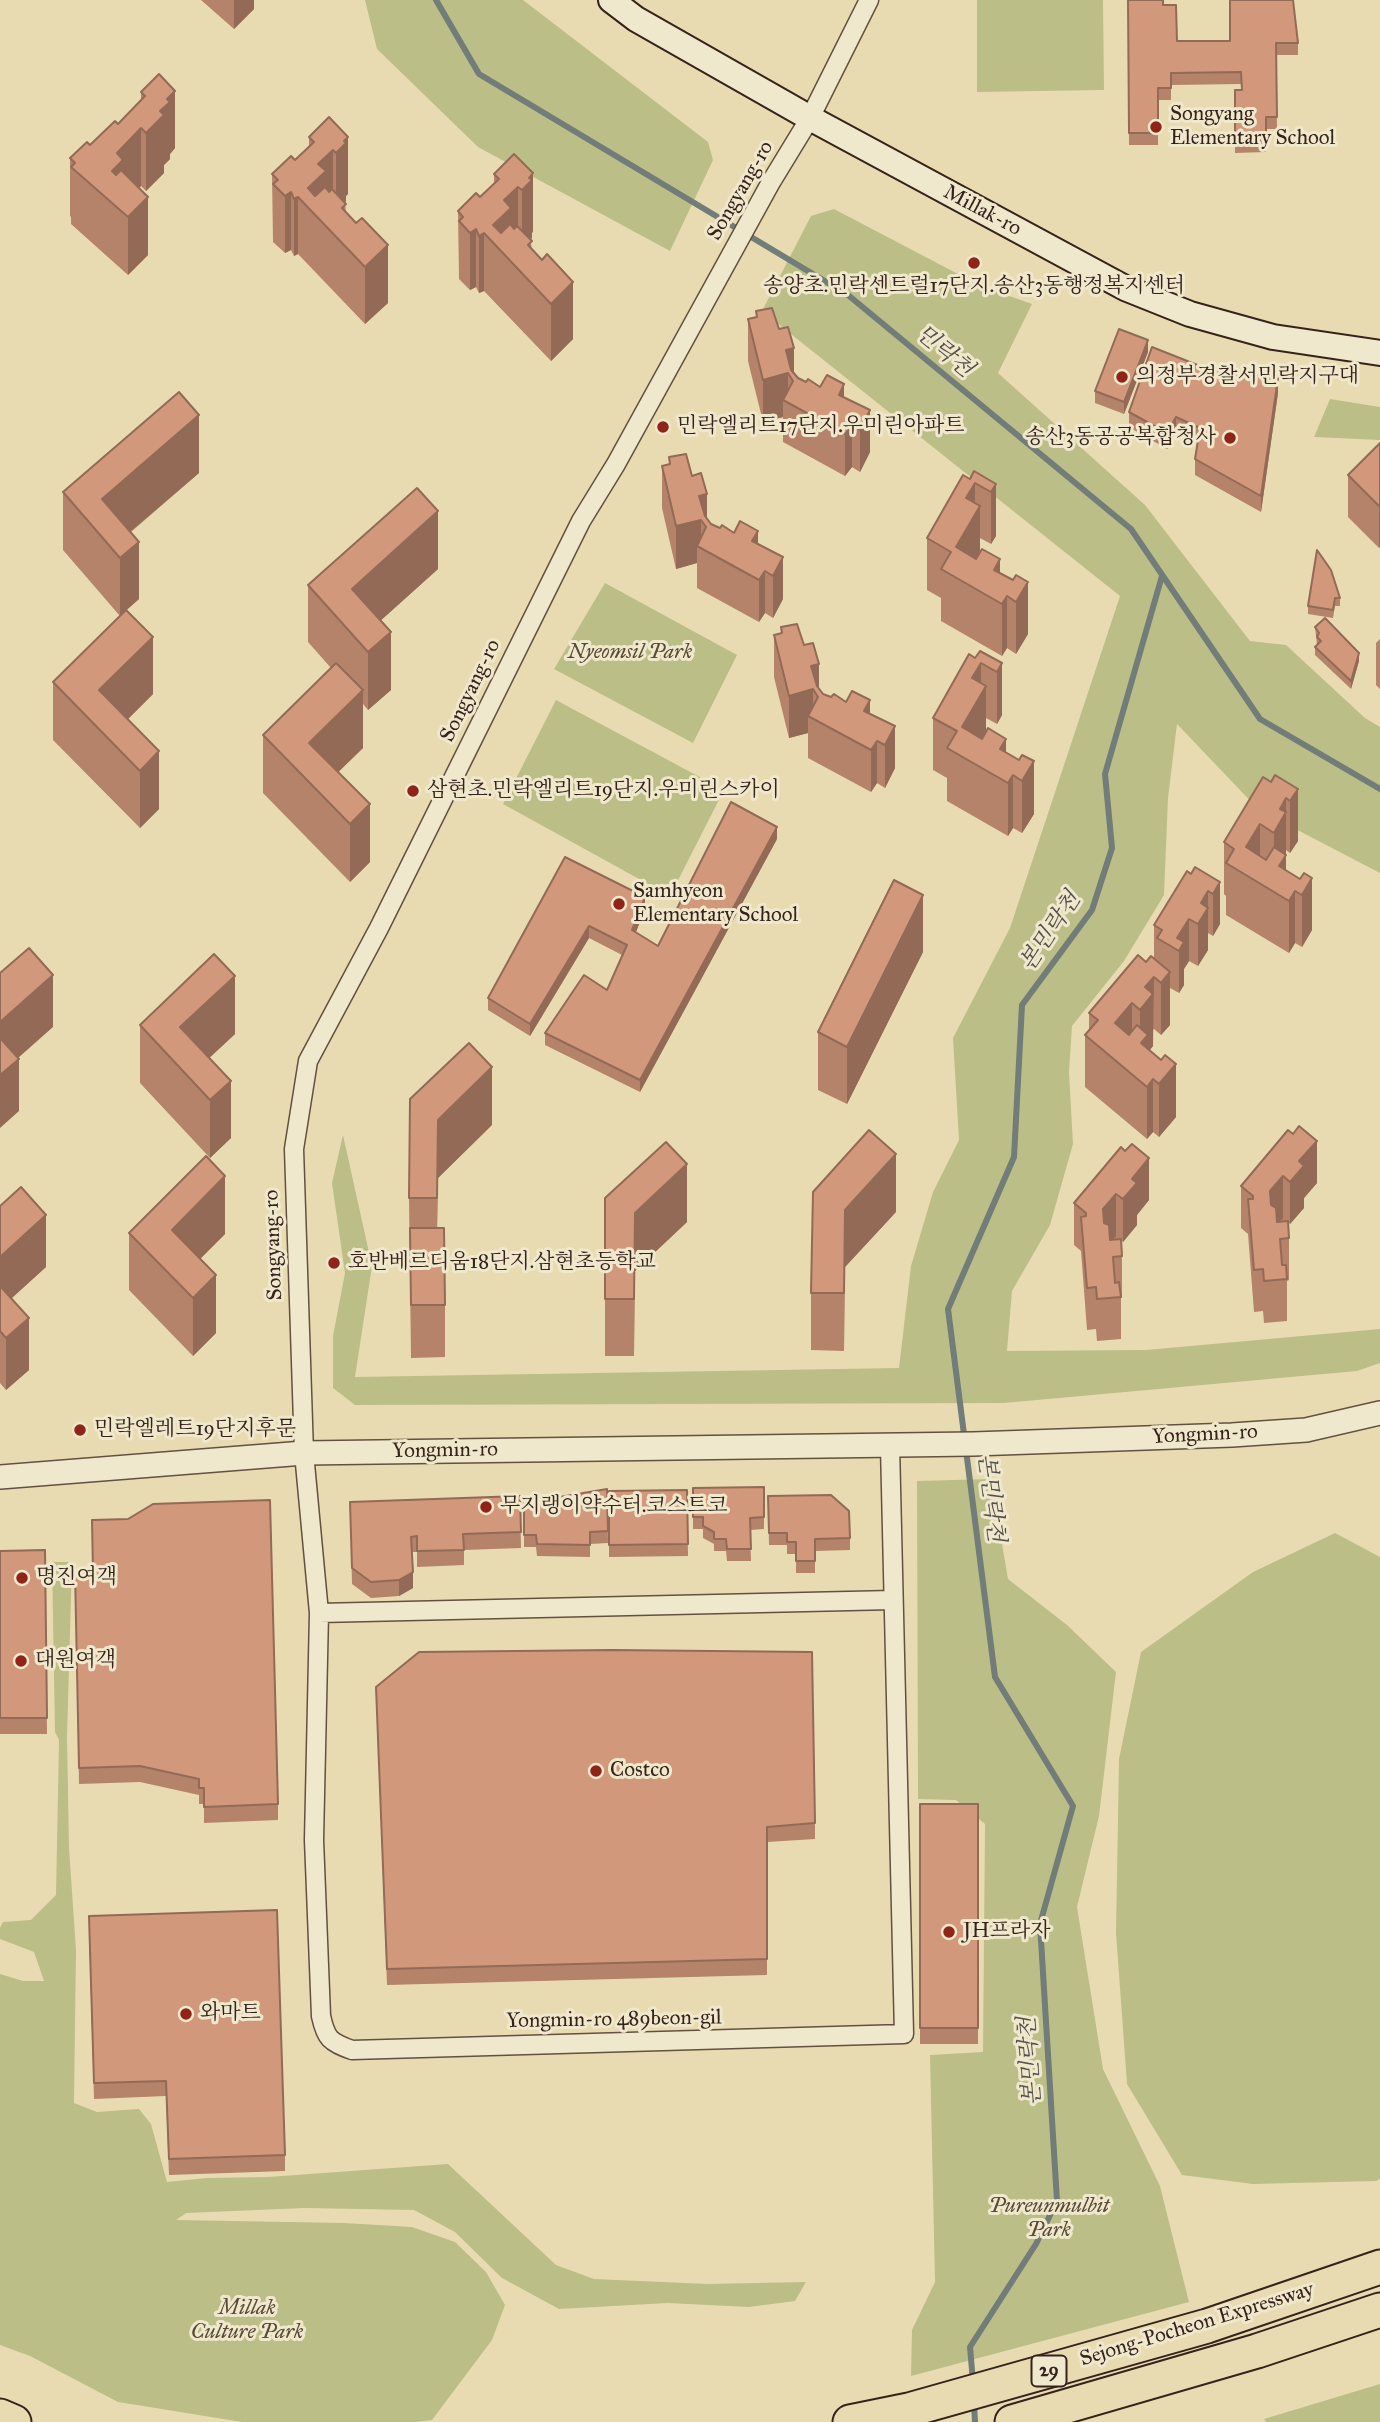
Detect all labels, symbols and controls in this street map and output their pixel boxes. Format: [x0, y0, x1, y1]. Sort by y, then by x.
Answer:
place label: Songyang Elementary School [1170, 102, 1335, 152]
marker: Songyang Elementary School [1148, 119, 1164, 135]
street label: Songyang-ro [702, 137, 780, 245]
street label: Millak-ro [939, 180, 1025, 242]
marker: 송양초.민락센트럴17단지.송산3동행정복지센터 [966, 255, 982, 271]
place label: 송양초.민락센트럴17단지.송산3동행정복지센터 [763, 274, 1185, 300]
water label: 민락천 [910, 320, 978, 384]
place label: 의정부경찰서민락지구대 [1136, 364, 1359, 390]
marker: 의정부경찰서민락지구대 [1114, 369, 1130, 385]
place label: 민락엘리트17단지.우미린아파트 [677, 414, 965, 440]
marker: 민락엘리트17단지.우미린아파트 [655, 419, 671, 435]
place label: 송산3동공공복합청사 [1025, 425, 1216, 451]
marker: 송산3동공공복합청사 [1222, 430, 1238, 446]
street label: Songyang-ro [435, 636, 507, 746]
park label: Nyeomsil Park [568, 640, 692, 666]
place label: 삼현초.민락엘리트19단지.우미린스카이 [427, 778, 780, 804]
marker: 삼현초.민락엘리트19단지.우미린스카이 [405, 783, 421, 799]
place label: Samhyeon Elementary School [633, 879, 798, 929]
water label: 본민락천 [1015, 887, 1087, 977]
marker: Samhyeon Elementary School [611, 896, 627, 912]
street label: Songyang-ro [259, 1189, 289, 1301]
place label: 호반베르디움18단지.삼현초등학교 [348, 1250, 656, 1276]
marker: 호반베르디움18단지.삼현초등학교 [326, 1255, 342, 1271]
place label: 민락엘레트19단지후문 [94, 1417, 296, 1443]
street label: Yongmin-ro [1152, 1420, 1258, 1450]
marker: 민락엘레트19단지후문 [72, 1422, 88, 1438]
street label: Yongmin-ro [392, 1437, 498, 1465]
water label: 본민락천 [971, 1452, 1009, 1544]
place label: 무지랭이약수터.코스트코 [500, 1494, 728, 1520]
marker: 무지랭이약수터.코스트코 [478, 1499, 494, 1515]
place label: 명진여객 [36, 1565, 117, 1591]
marker: 명진여객 [14, 1570, 30, 1586]
place label: 대원여객 [35, 1648, 116, 1674]
marker: 대원여객 [13, 1653, 29, 1669]
place label: Costco [610, 1758, 670, 1784]
marker: Costco [588, 1763, 604, 1779]
place label: JH프라자 [963, 1919, 1051, 1945]
marker: JH프라자 [941, 1924, 957, 1940]
place label: 와마트 [200, 2001, 261, 2027]
marker: 와마트 [178, 2006, 194, 2022]
street label: Yongmin-ro 489beon-gil [506, 2006, 722, 2034]
water label: 본민락천 [1014, 2016, 1048, 2106]
park label: Pureunmulbit Park [989, 2194, 1109, 2244]
street label: Sejong-Pocheon Expressway [1077, 2277, 1317, 2373]
park label: Millak Culture Park [191, 2296, 303, 2346]
road number: 29 [1032, 2356, 1066, 2386]

